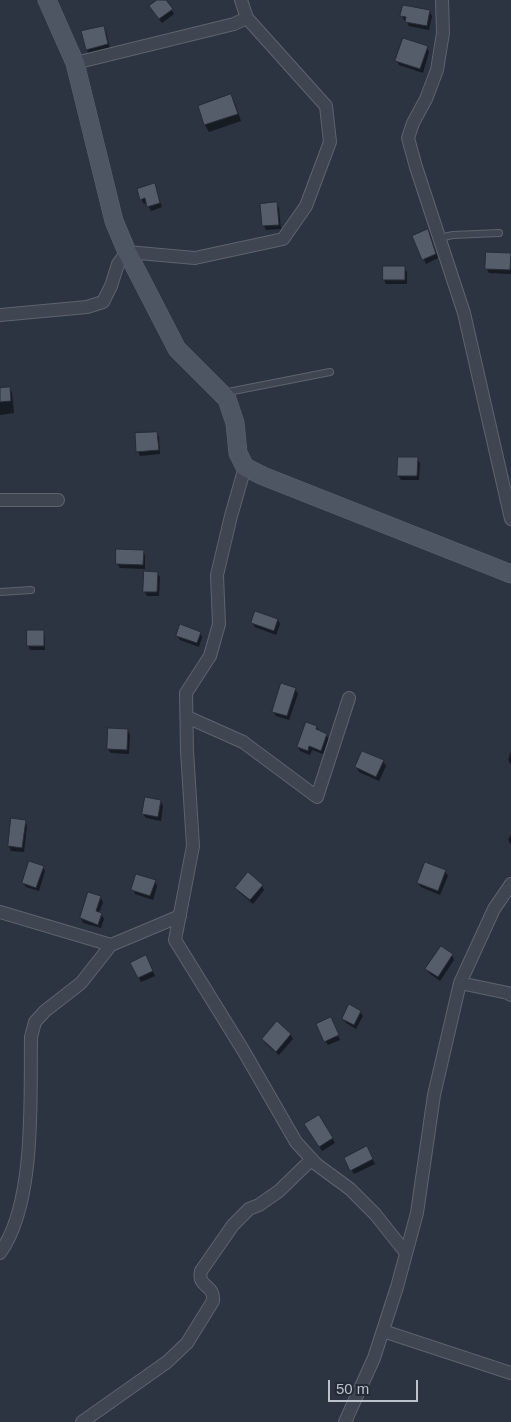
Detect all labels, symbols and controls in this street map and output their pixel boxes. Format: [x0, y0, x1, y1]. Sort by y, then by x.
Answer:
scale bar [331, 1370, 421, 1402]
text: 50 m [336, 1380, 369, 1397]

